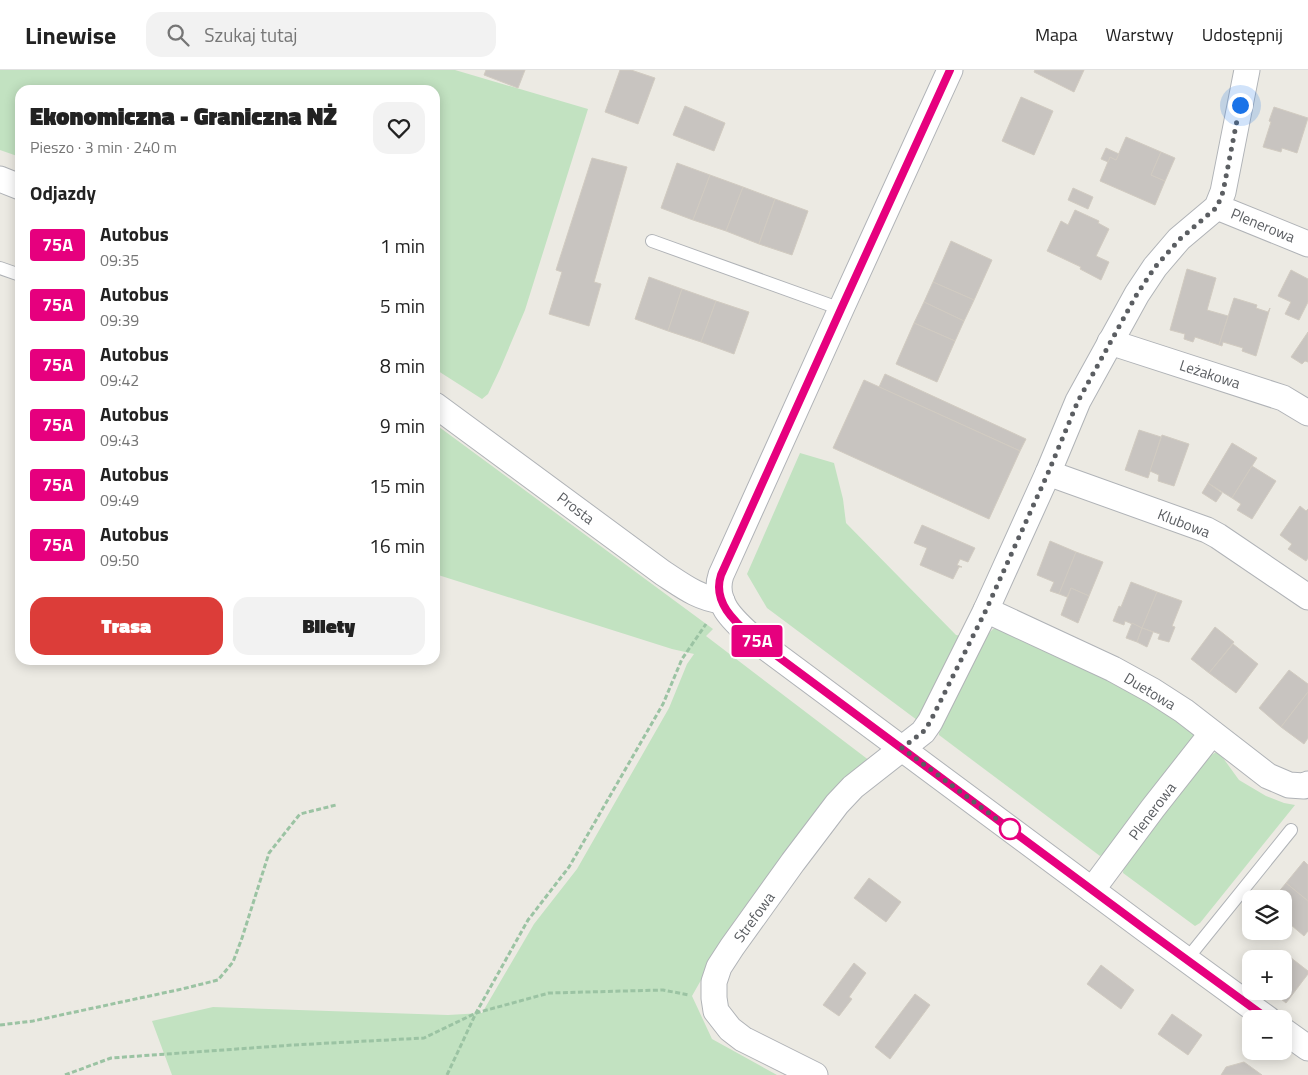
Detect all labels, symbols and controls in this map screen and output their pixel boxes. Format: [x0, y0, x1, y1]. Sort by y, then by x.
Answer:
search box [146, 12, 496, 57]
text: Linewise [25, 17, 116, 53]
text: Szukaj tutaj [204, 20, 297, 49]
icon: search [164, 21, 192, 49]
text: Mapa [1035, 21, 1078, 48]
text: Warstwy [1106, 21, 1174, 48]
text: Udostępnij [1202, 21, 1283, 48]
your location [1228, 93, 1253, 118]
text: Ekonomiczna - Graniczna NŻ [30, 98, 337, 134]
button: heart [373, 102, 425, 154]
text: Pieszo · 3 min · 240 m [30, 135, 177, 159]
text: Odjazdy [30, 178, 96, 207]
street label: Plenerowa [1227, 202, 1299, 248]
text: Autobus [100, 219, 169, 248]
text: 75A [42, 231, 73, 258]
text: 1 min [380, 231, 425, 260]
text: 09:35 [100, 248, 139, 272]
text: Autobus [100, 279, 169, 308]
text: 75A [42, 291, 73, 318]
text: 5 min [380, 291, 425, 320]
text: 09:39 [100, 308, 139, 332]
text: Autobus [100, 339, 169, 368]
text: 75A [42, 351, 73, 378]
text: 8 min [380, 351, 425, 380]
street label: Leżakowa [1177, 353, 1244, 395]
text: 09:42 [100, 368, 139, 392]
text: Autobus [100, 399, 169, 428]
text: 75A [42, 411, 73, 438]
text: 9 min [380, 411, 425, 440]
text: 09:43 [100, 428, 139, 452]
text: Autobus [100, 459, 169, 488]
text: 75A [42, 471, 73, 498]
text: 15 min [369, 471, 425, 500]
street label: Prosta [552, 486, 600, 530]
text: 09:49 [100, 488, 139, 512]
street label: Klubowa [1154, 502, 1214, 544]
text: Autobus [100, 519, 169, 548]
text: 75A [42, 531, 73, 558]
text: 16 min [369, 531, 425, 560]
text: 09:50 [100, 548, 139, 572]
button: Trasa [30, 597, 223, 655]
button: Bilety [233, 597, 425, 655]
line badge: 75A [728, 625, 786, 657]
text: 75A [742, 627, 773, 654]
street label: Duetowa [1120, 666, 1181, 716]
street label: Plenerowa [1123, 777, 1182, 845]
unlabelled marker [999, 818, 1021, 840]
street label: Strefowa [728, 887, 780, 947]
map controls [1242, 890, 1292, 1060]
button: layers [1242, 890, 1292, 940]
button: + [1242, 950, 1292, 1000]
button: − [1242, 1010, 1292, 1060]

